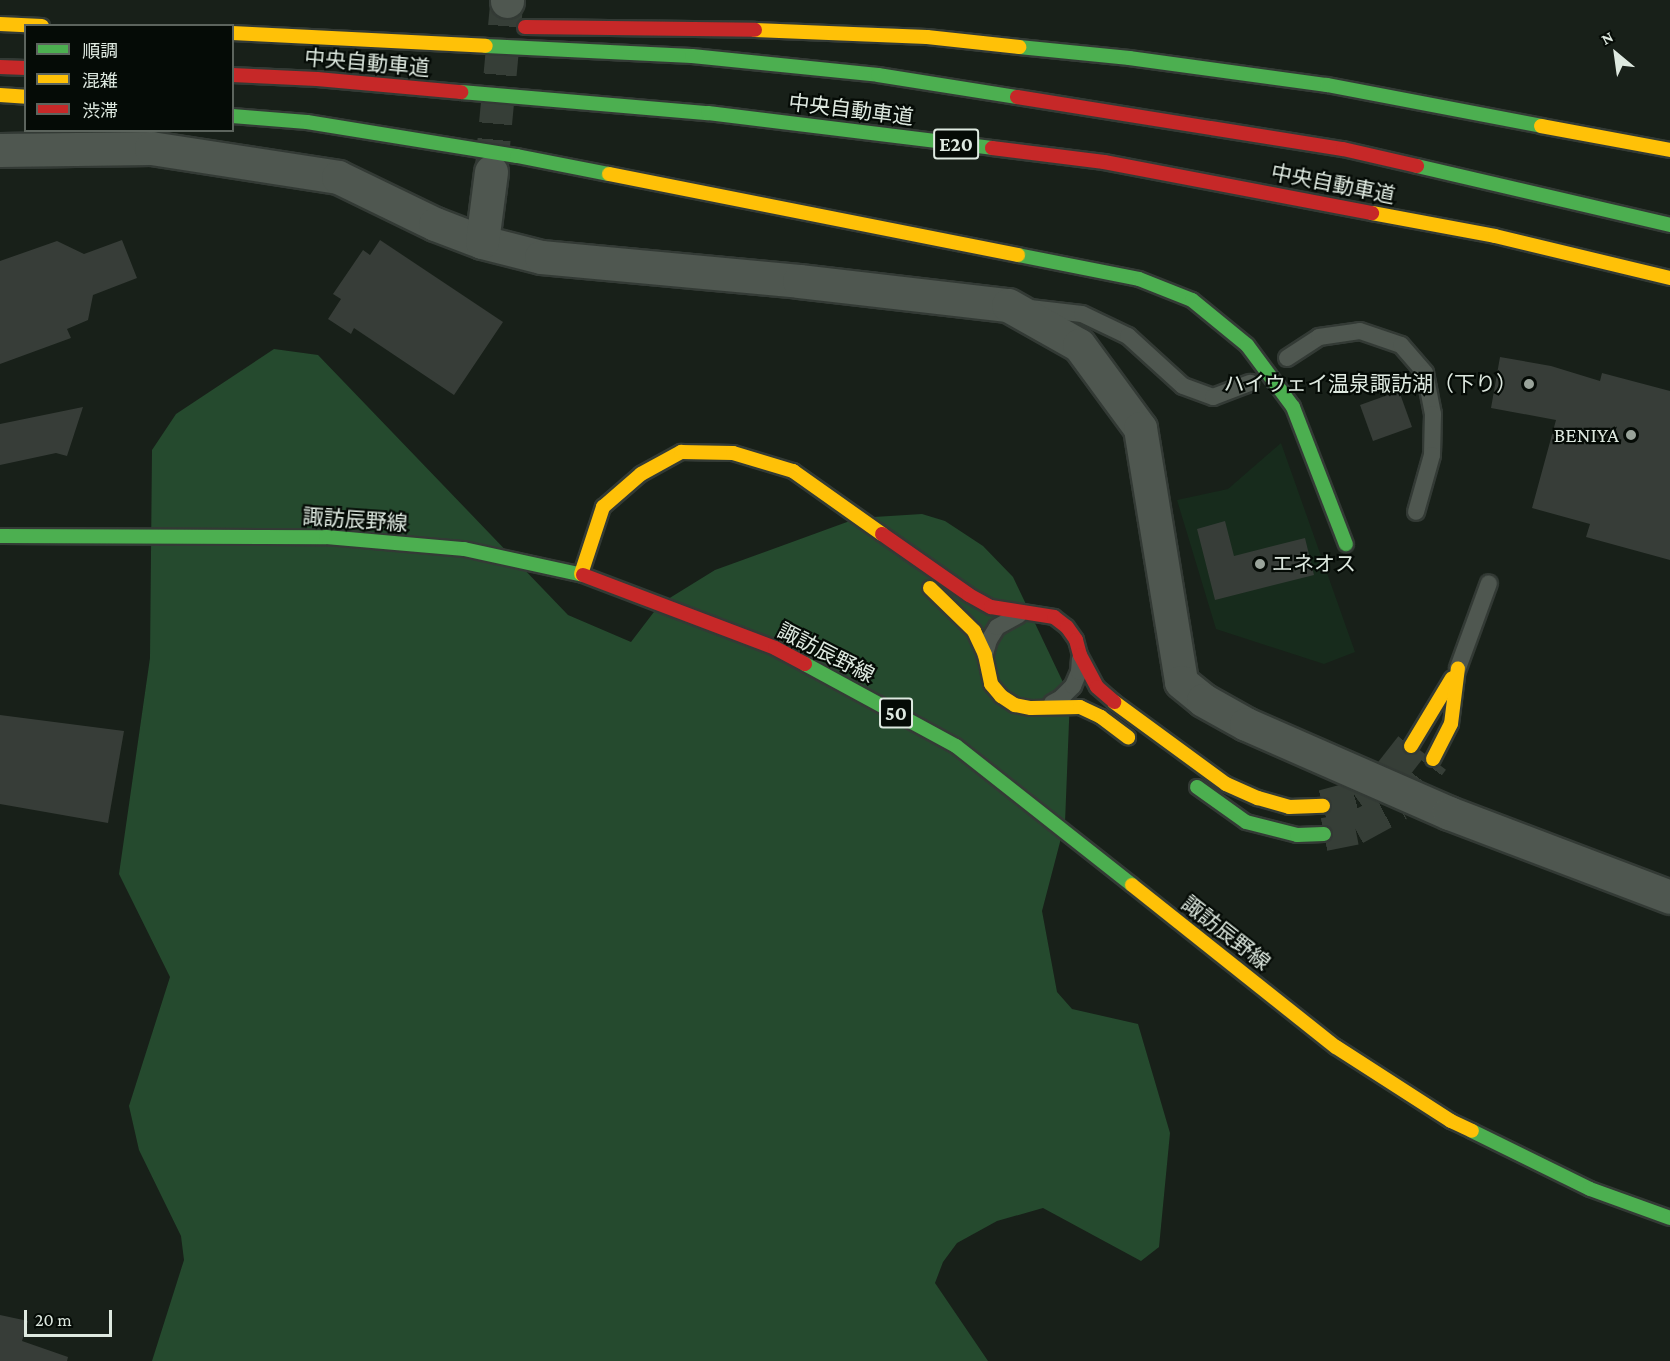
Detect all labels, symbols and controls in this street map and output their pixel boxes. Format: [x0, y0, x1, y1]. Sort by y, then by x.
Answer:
legend [24, 24, 234, 132]
north arrow [1586, 24, 1646, 84]
text: N [1598, 28, 1616, 48]
text: 順調 [82, 41, 118, 61]
street label: 中央自動車道 [303, 45, 431, 81]
text: 混雑 [82, 71, 118, 91]
street label: 中央自動車道 [787, 90, 915, 130]
text: 渋滞 [82, 101, 118, 121]
road number: E20 [932, 127, 980, 161]
street label: 中央自動車道 [1269, 160, 1397, 208]
place label: ハイウェイ温泉諏訪湖（下り） [1223, 371, 1517, 397]
marker: ハイウェイ温泉諏訪湖（下り） [1522, 377, 1536, 391]
place label: BENIYA [1554, 422, 1619, 448]
marker: BENIYA [1624, 428, 1638, 442]
street label: 諏訪辰野線 [302, 504, 408, 536]
place label: エネオス [1272, 551, 1356, 577]
marker: エネオス [1253, 557, 1267, 571]
street label: 諏訪辰野線 [774, 618, 878, 688]
road number: 50 [878, 696, 914, 730]
street label: 諏訪辰野線 [1177, 891, 1275, 975]
scale bar [27, 1298, 116, 1336]
text: 20 m [35, 1310, 72, 1330]

